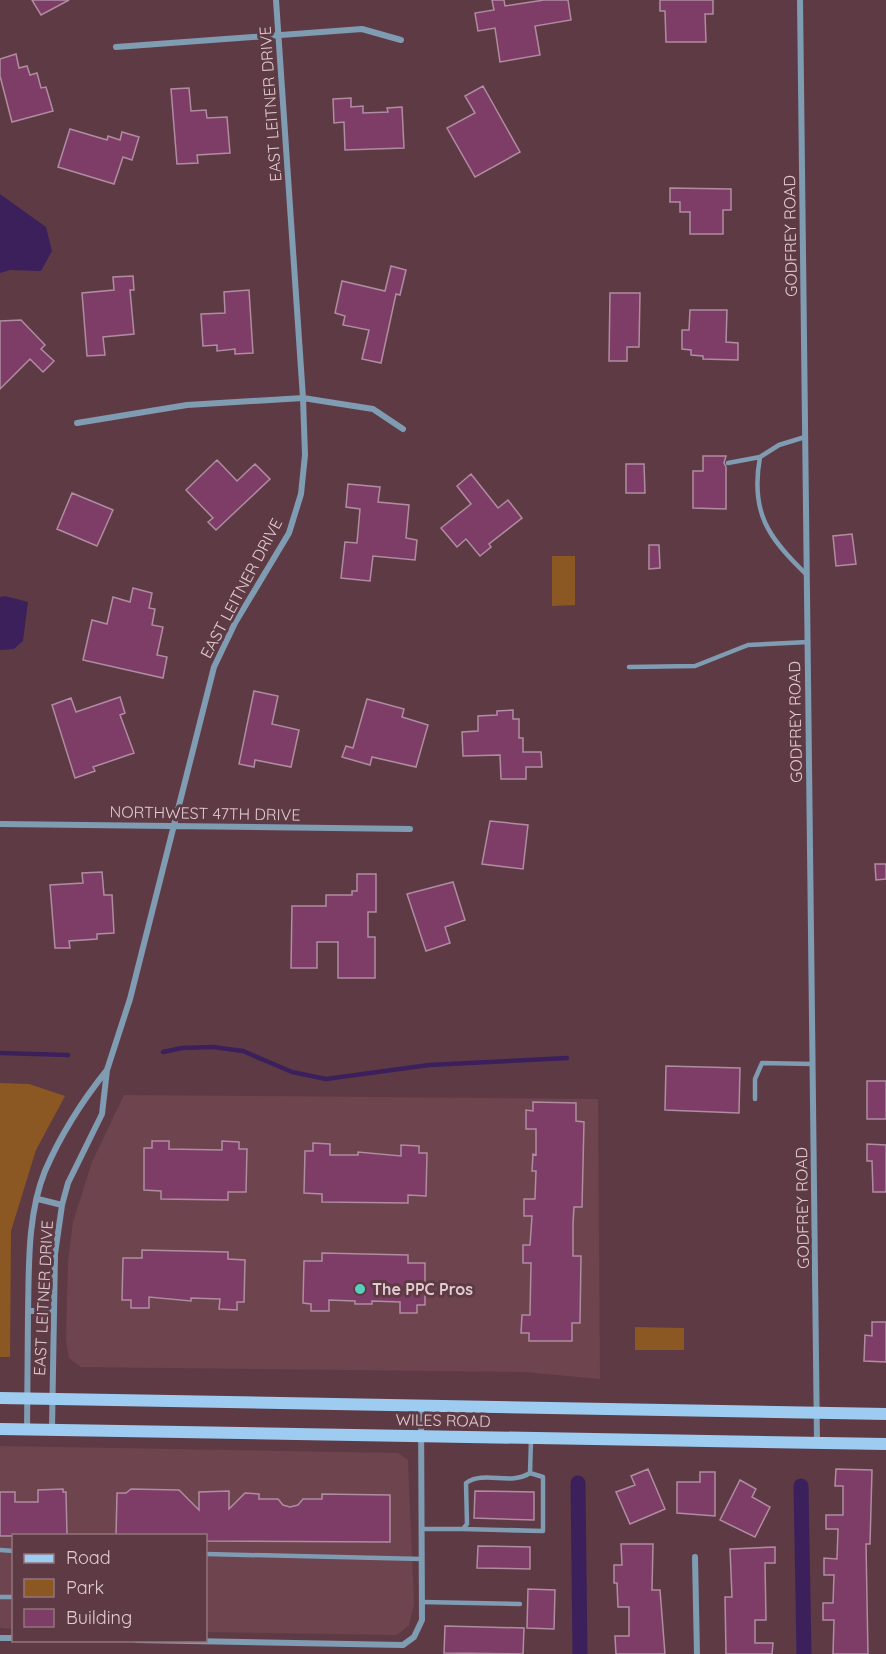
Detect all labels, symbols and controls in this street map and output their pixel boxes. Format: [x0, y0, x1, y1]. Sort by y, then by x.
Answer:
street label: EAST LEITNER DRIVE [255, 26, 285, 182]
street label: GODFREY ROAD [779, 175, 801, 297]
street label: EAST LEITNER DRIVE [196, 515, 286, 661]
street label: GODFREY ROAD [784, 661, 806, 783]
street label: NORTHWEST 47TH DRIVE [109, 801, 301, 825]
street label: GODFREY ROAD [791, 1147, 813, 1269]
street label: EAST LEITNER DRIVE [29, 1220, 57, 1376]
place label: The PPC Pros [372, 1279, 473, 1299]
marker: The PPC Pros [353, 1282, 367, 1296]
street label: WILES ROAD [395, 1409, 491, 1431]
legend [12, 1534, 207, 1642]
text: Road [66, 1546, 111, 1569]
text: Park [66, 1576, 104, 1599]
text: Building [66, 1606, 132, 1629]

